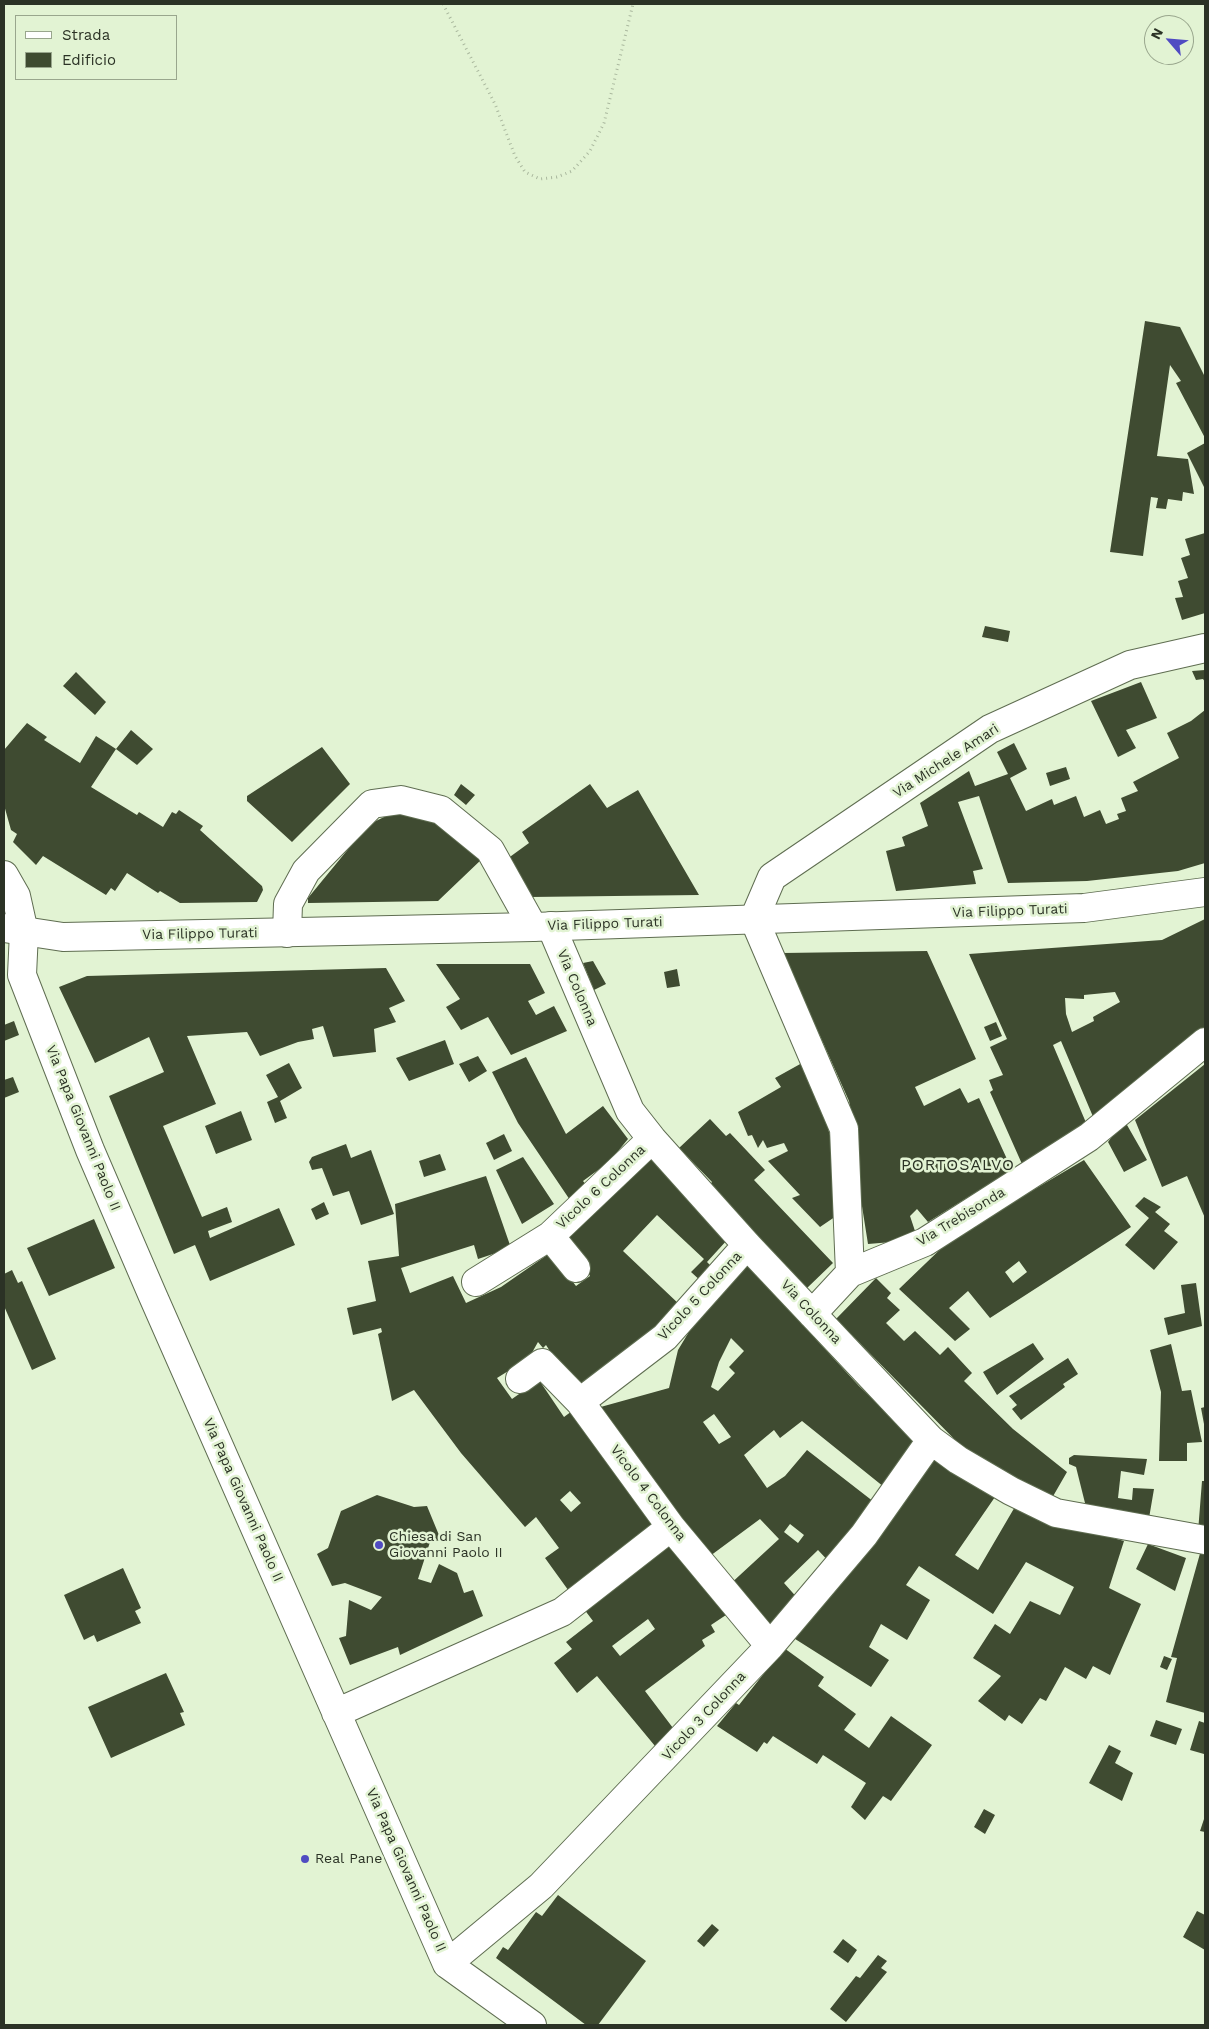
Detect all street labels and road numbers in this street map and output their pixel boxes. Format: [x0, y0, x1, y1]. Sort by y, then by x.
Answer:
street label: Via Michele Amari [890, 721, 1002, 801]
street label: Via Filippo Turati [952, 901, 1068, 921]
street label: Via Filippo Turati [547, 914, 663, 934]
street label: Via Filippo Turati [142, 925, 258, 943]
street label: Via Colonna [553, 947, 601, 1029]
street label: Via Papa Giovanni Paolo II [42, 1043, 124, 1213]
street label: Vicolo 6 Colonna [553, 1141, 649, 1233]
street label: Via Trebisonda [914, 1184, 1008, 1250]
street label: Vicolo 5 Colonna [655, 1248, 745, 1344]
street label: Via Colonna [777, 1276, 845, 1348]
street label: Via Papa Giovanni Paolo II [199, 1416, 287, 1584]
street label: Vicolo 4 Colonna [606, 1442, 690, 1544]
street label: Vicolo 3 Colonna [659, 1668, 749, 1764]
street label: Via Papa Giovanni Paolo II [362, 1786, 450, 1954]

